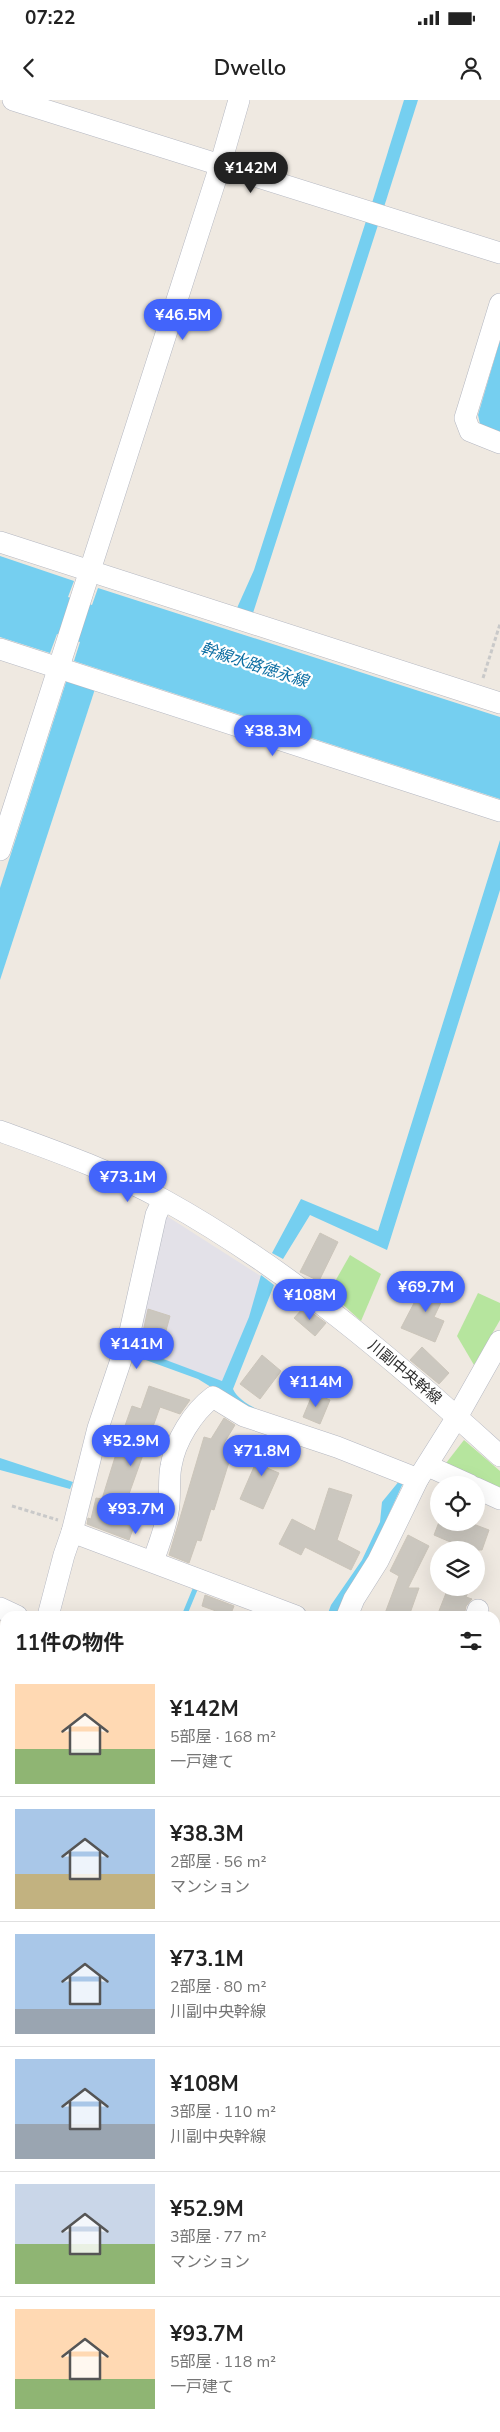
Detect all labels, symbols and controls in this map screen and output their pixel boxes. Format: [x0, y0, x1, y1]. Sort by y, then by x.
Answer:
text: 07:22 [25, 5, 75, 31]
text: Dwello [214, 53, 286, 83]
icon: back [15, 54, 43, 82]
icon: person [457, 54, 485, 82]
pin: ¥142M [216, 152, 286, 194]
text: ¥142M [225, 157, 277, 179]
pin: ¥46.5M [142, 298, 224, 341]
text: ¥46.5M [155, 304, 211, 326]
water label: 幹線水路徳永線 [197, 637, 313, 693]
pin: ¥38.3M [232, 714, 314, 757]
text: ¥38.3M [245, 720, 301, 742]
pin: ¥73.1M [87, 1160, 169, 1203]
text: ¥73.1M [100, 1166, 156, 1188]
pin: ¥69.7M [385, 1270, 467, 1313]
text: ¥69.7M [398, 1276, 454, 1298]
pin: ¥108M [275, 1278, 345, 1321]
text: ¥108M [284, 1284, 336, 1306]
pin: ¥141M [102, 1328, 172, 1370]
text: ¥141M [111, 1333, 163, 1355]
street label: 川副中央幹線 [364, 1335, 446, 1409]
pin: ¥114M [281, 1366, 351, 1408]
text: ¥114M [290, 1371, 342, 1393]
pin: ¥52.9M [90, 1424, 172, 1467]
text: ¥52.9M [103, 1430, 159, 1452]
pin: ¥71.8M [221, 1434, 303, 1477]
text: ¥71.8M [234, 1440, 290, 1462]
map controls [430, 1476, 485, 1596]
button: locate [430, 1476, 485, 1531]
pin: ¥93.7M [95, 1492, 177, 1535]
text: ¥93.7M [108, 1498, 164, 1520]
button: layers [430, 1541, 485, 1596]
icon: filters [457, 1627, 485, 1655]
text: 11件の物件 [15, 1629, 124, 1657]
text: ¥142M [170, 1695, 239, 1723]
icon: home [55, 1704, 115, 1764]
text: 5部屋 · 168 m² [170, 1726, 276, 1748]
text: 一戸建て [170, 1751, 234, 1773]
text: ¥38.3M [170, 1820, 244, 1848]
icon: home [55, 1829, 115, 1889]
text: 2部屋 · 56 m² [170, 1851, 267, 1873]
text: マンション [170, 1876, 250, 1898]
text: ¥73.1M [170, 1945, 244, 1973]
icon: home [55, 1954, 115, 2014]
text: 2部屋 · 80 m² [170, 1976, 267, 1998]
text: 川副中央幹線 [170, 2001, 266, 2023]
text: ¥108M [170, 2070, 239, 2098]
icon: home [55, 2079, 115, 2139]
text: 3部屋 · 110 m² [170, 2101, 276, 2123]
text: 川副中央幹線 [170, 2126, 266, 2148]
text: ¥52.9M [170, 2195, 244, 2223]
icon: home [55, 2204, 115, 2264]
text: 3部屋 · 77 m² [170, 2226, 267, 2248]
text: マンション [170, 2251, 250, 2273]
text: ¥93.7M [170, 2320, 244, 2348]
icon: home [55, 2329, 115, 2389]
text: 5部屋 · 118 m² [170, 2351, 276, 2373]
text: 一戸建て [170, 2376, 234, 2398]

